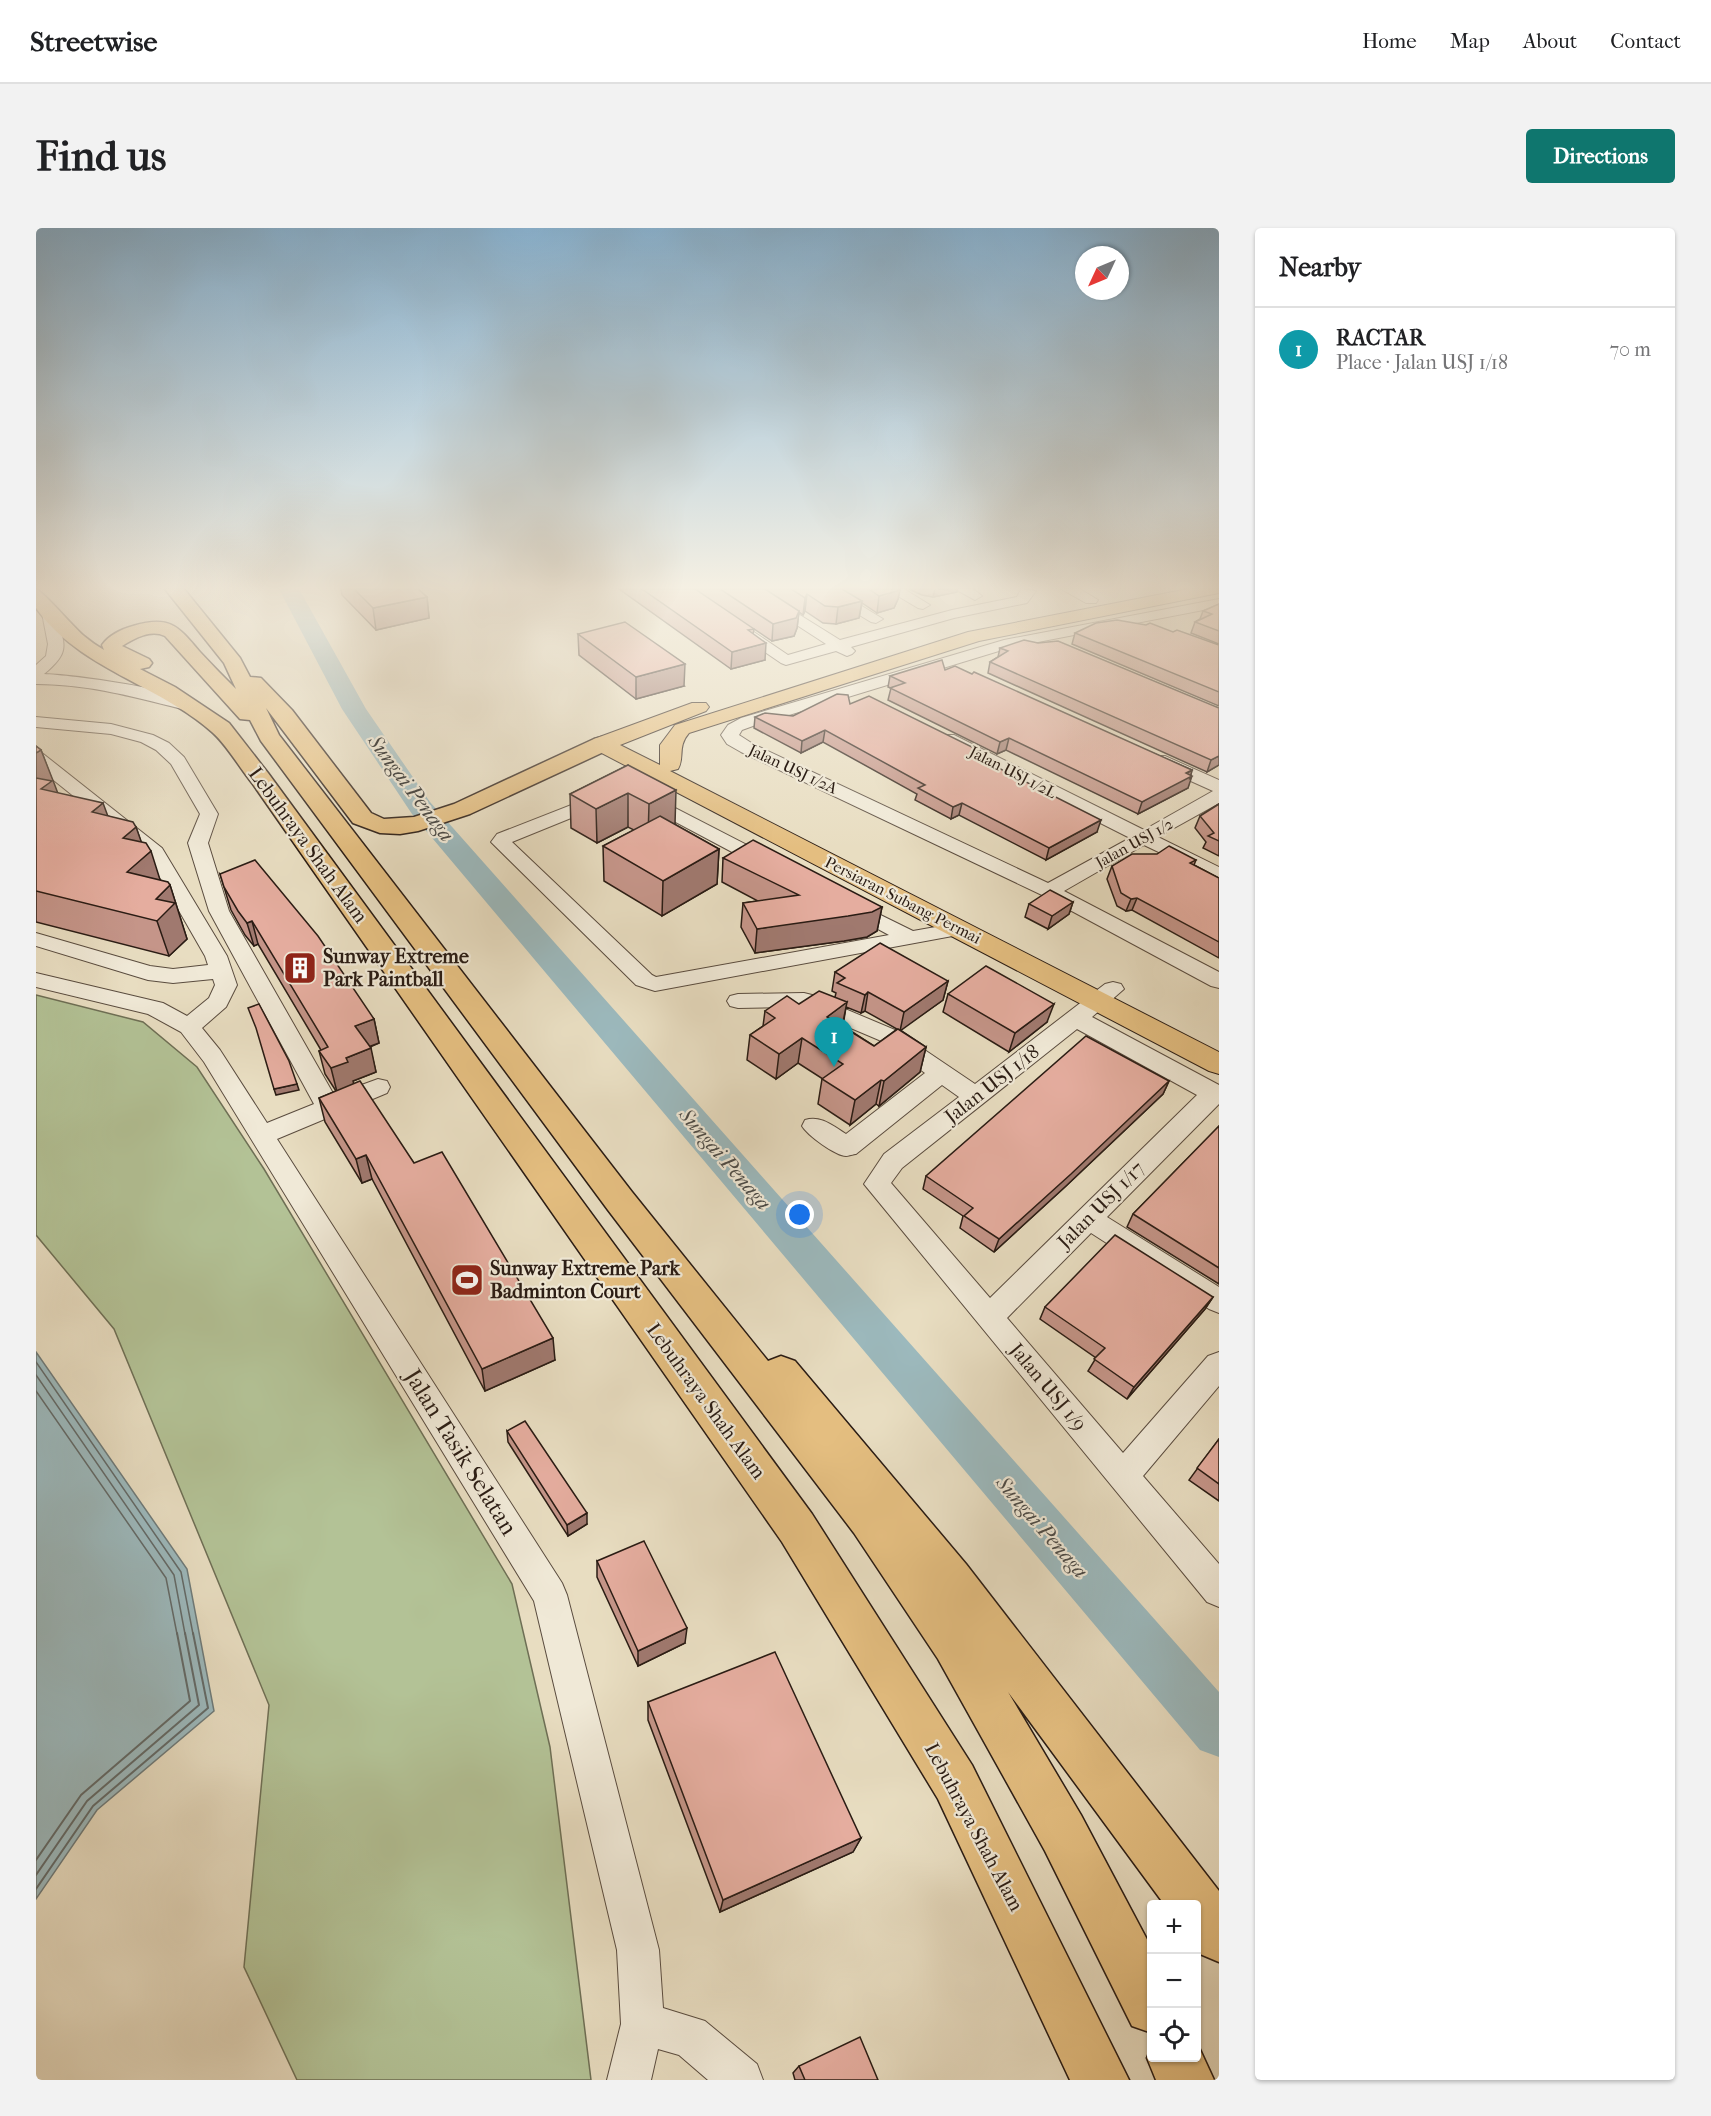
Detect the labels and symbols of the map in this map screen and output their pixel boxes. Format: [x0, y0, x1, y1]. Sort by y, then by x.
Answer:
north arrow [1075, 246, 1129, 300]
water label: Sungai Penaga [363, 729, 459, 846]
street label: Jalan USJ 1/2A [744, 739, 841, 798]
street label: Jalan USJ 1/2L [965, 741, 1060, 802]
street label: Lebuhraya Shah Alam [244, 763, 372, 928]
street label: Jalan USJ 1/2 [1090, 814, 1176, 873]
street label: Persiaran Subang Permai [822, 852, 984, 948]
place label: Sunway Extreme Park Paintball [323, 945, 469, 991]
building icon: Sunway Extreme Park Paintball [282, 950, 318, 986]
pin: 1 [814, 1018, 854, 1067]
street label: Jalan USJ 1/18 [939, 1040, 1044, 1129]
water label: Sungai Penaga [674, 1102, 776, 1215]
street label: Jalan USJ 1/17 [1051, 1157, 1149, 1255]
your location [785, 1200, 814, 1229]
place label: Sunway Extreme Park Badminton Court [490, 1257, 681, 1303]
sports icon: Sunway Extreme Park Badminton Court [449, 1262, 485, 1298]
street label: Lebuhraya Shah Alam [642, 1319, 770, 1484]
street label: Jalan USJ 1/9 [1003, 1337, 1091, 1435]
street label: Jalan Tasik Selatan [398, 1362, 523, 1540]
water label: Sungai Penaga [991, 1470, 1093, 1583]
street label: Lebuhraya Shah Alam [920, 1739, 1028, 1915]

